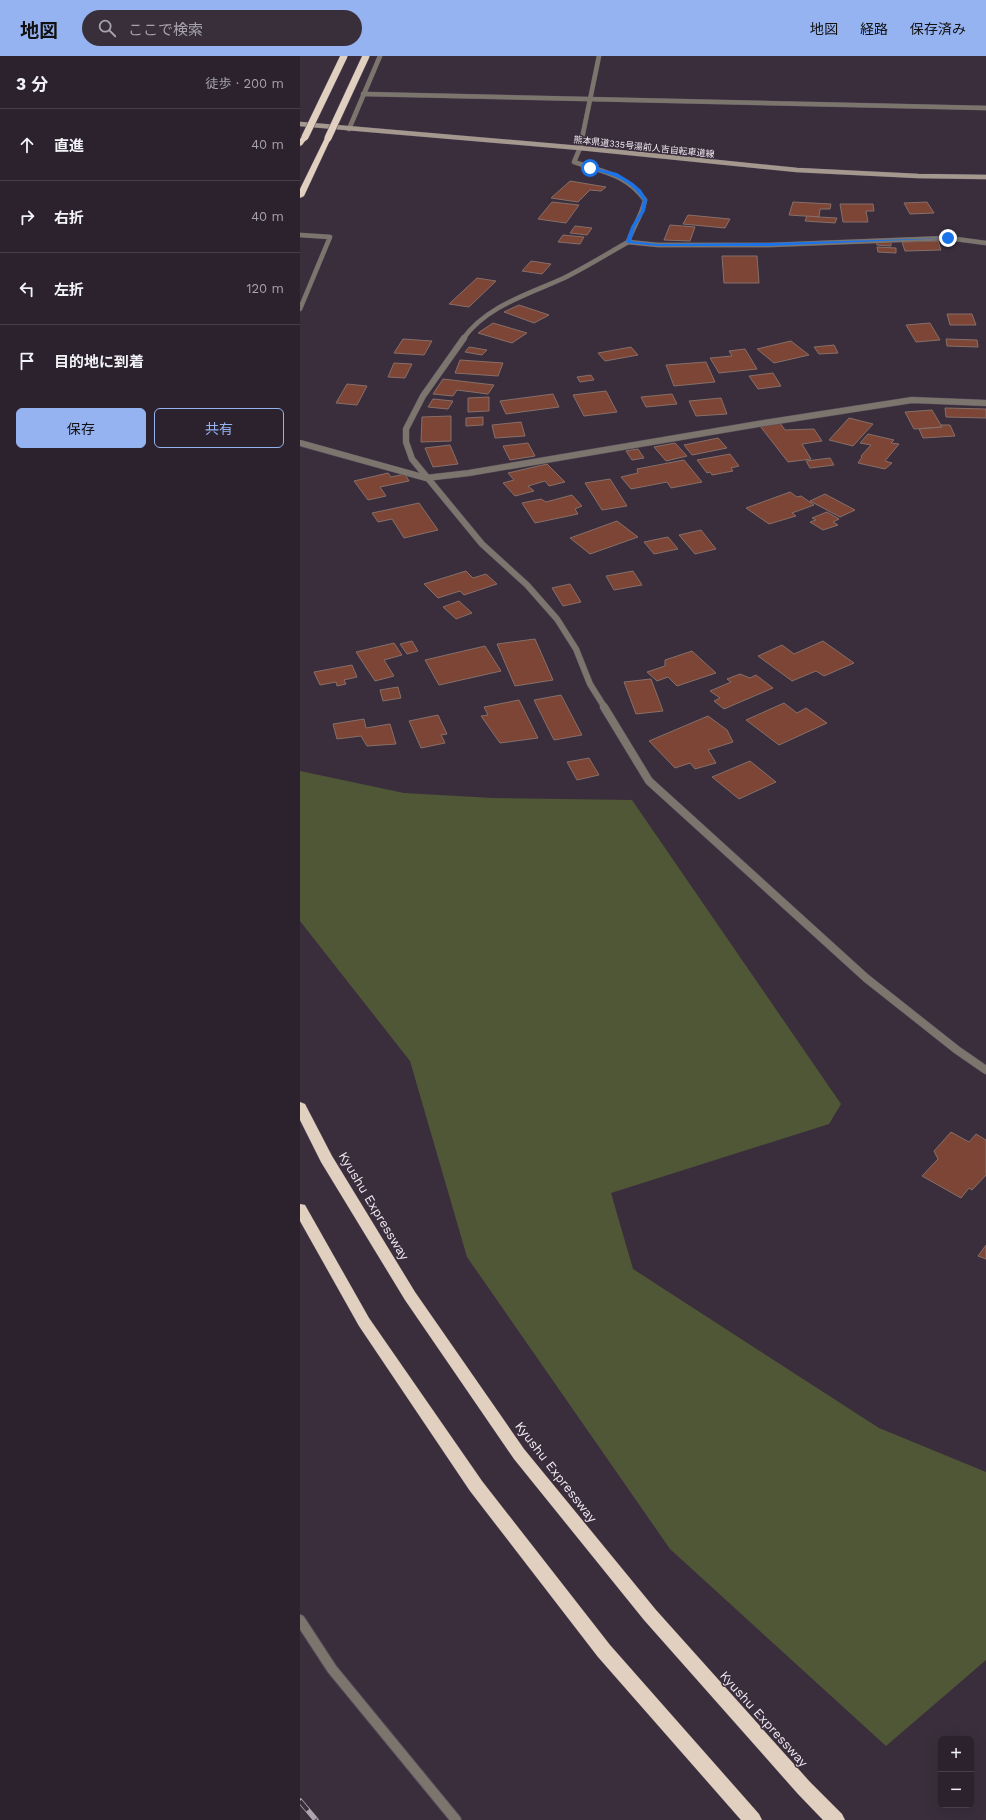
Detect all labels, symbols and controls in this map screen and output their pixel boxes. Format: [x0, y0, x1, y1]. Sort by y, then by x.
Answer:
search box [82, 10, 362, 46]
icon: search [96, 17, 118, 39]
text: 地図 [20, 19, 58, 42]
text: ここで検索 [128, 21, 203, 39]
text: 地図 [810, 21, 838, 37]
text: 経路 [860, 21, 888, 37]
text: 保存済み [910, 21, 966, 37]
text: 3 分 [16, 74, 48, 94]
text: 徒歩 · 200 m [206, 76, 284, 91]
icon: ahead [16, 134, 38, 156]
street label: 熊本県道335号湯前人吉自転車道線 [573, 135, 716, 159]
text: 直進 [54, 137, 84, 155]
text: 40 m [251, 137, 284, 152]
route start [581, 159, 599, 177]
icon: right [16, 206, 38, 228]
text: 右折 [54, 209, 84, 227]
text: 40 m [251, 209, 284, 224]
route end [939, 229, 957, 247]
icon: left [16, 278, 38, 300]
text: 左折 [54, 281, 84, 299]
text: 120 m [246, 281, 284, 296]
icon: arrive [16, 350, 38, 372]
text: 目的地に到着 [54, 353, 144, 371]
button: 保存 [16, 408, 146, 448]
button: 共有 [154, 408, 284, 448]
street label: Kyushu Expressway [336, 1149, 412, 1263]
street label: Kyushu Expressway [512, 1419, 600, 1526]
street label: Kyushu Expressway [717, 1668, 811, 1770]
map controls [938, 1736, 974, 1808]
button: + [938, 1736, 974, 1772]
button: − [938, 1772, 974, 1808]

